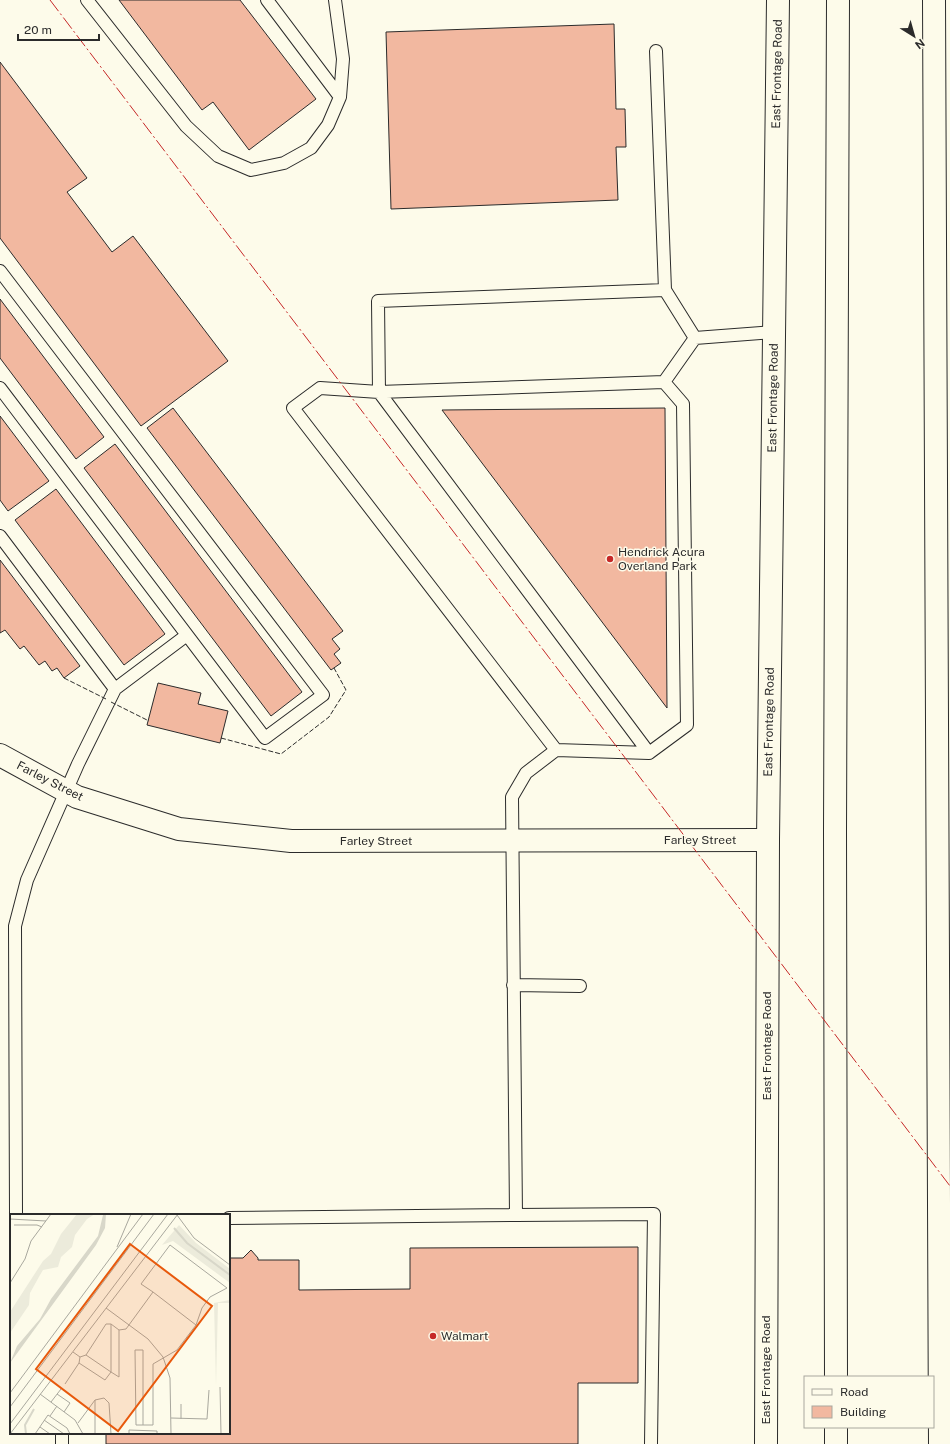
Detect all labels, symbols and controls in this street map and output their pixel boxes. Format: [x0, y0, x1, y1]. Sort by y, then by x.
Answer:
scale bar [18, 16, 99, 42]
north arrow [894, 16, 934, 56]
street label: East Frontage Road [769, 19, 785, 129]
text: 20 m [24, 23, 52, 37]
text: N [913, 37, 927, 51]
street label: East Frontage Road [765, 343, 781, 453]
place label: Hendrick Acura Overland Park [618, 545, 705, 573]
marker: Hendrick Acura Overland Park [605, 554, 615, 564]
street label: East Frontage Road [761, 667, 777, 777]
street label: Farley Street [14, 758, 86, 804]
street label: Farley Street [664, 833, 737, 847]
street label: Farley Street [340, 834, 413, 848]
street label: East Frontage Road [760, 991, 774, 1101]
inset map [10, 1214, 230, 1434]
street label: East Frontage Road [759, 1315, 773, 1425]
place label: Walmart [441, 1329, 489, 1343]
marker: Walmart [428, 1331, 438, 1341]
legend [804, 1376, 934, 1428]
text: Road [840, 1385, 868, 1399]
text: Building [840, 1405, 886, 1419]

